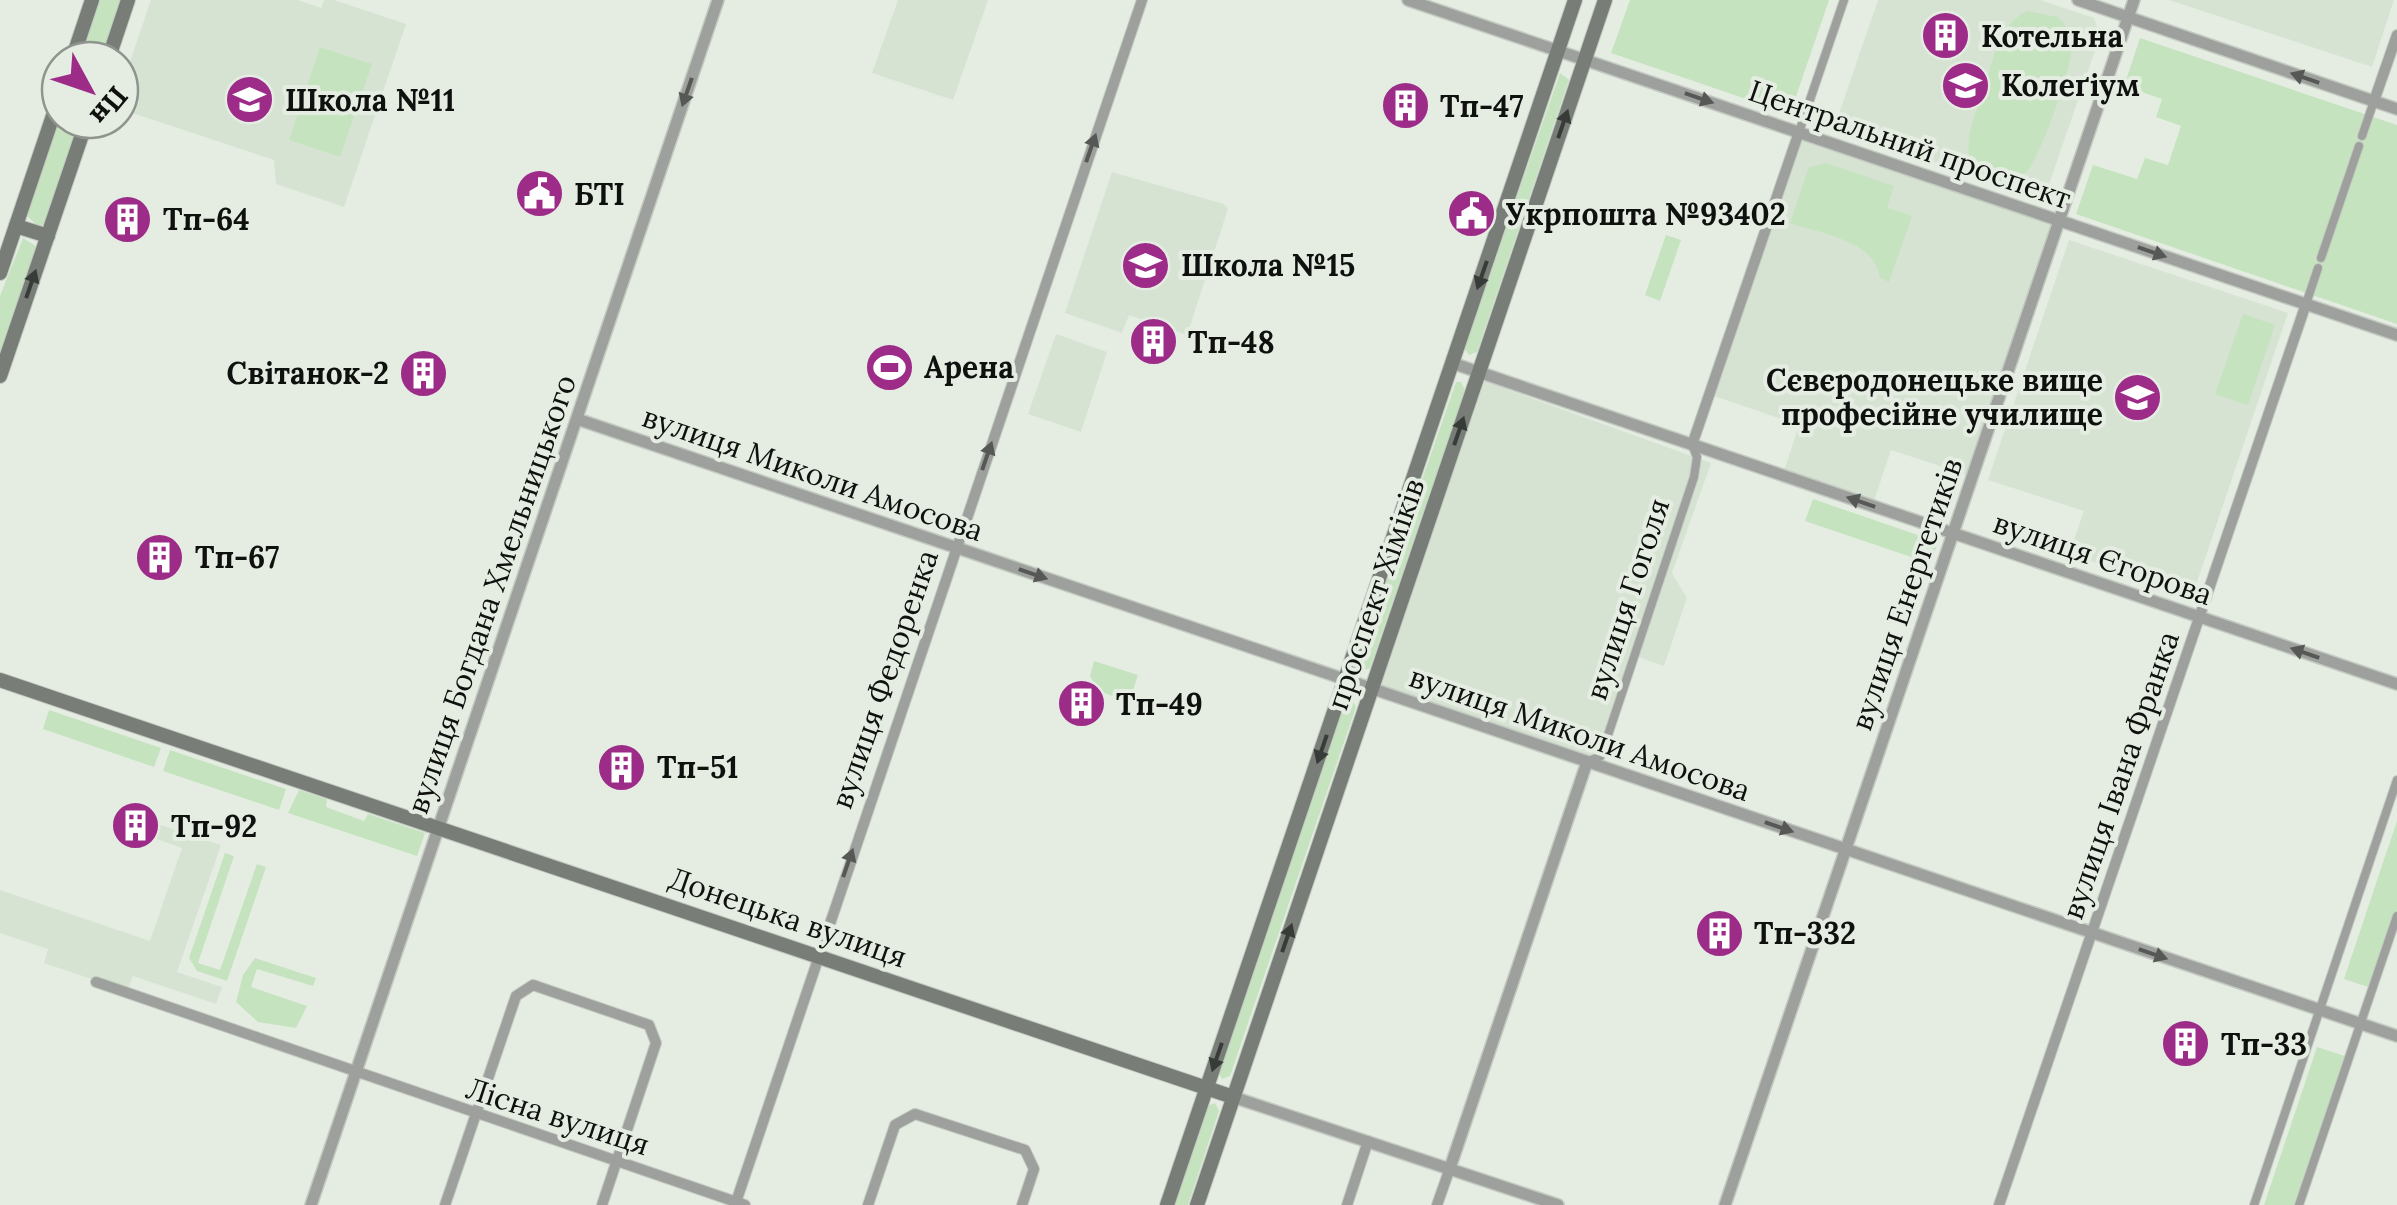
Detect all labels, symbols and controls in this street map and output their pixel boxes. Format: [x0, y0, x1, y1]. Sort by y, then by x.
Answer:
building icon: Котельна [1920, 10, 1972, 62]
place label: Котельна [1981, 17, 2124, 55]
north arrow [40, 40, 140, 140]
school or university icon: Колеґіум [1940, 59, 1992, 111]
place label: Колеґіум [2001, 66, 2140, 105]
one-way arrow [2289, 69, 2319, 84]
street label: Центральний проспект [1744, 71, 2076, 217]
school or university icon: Школа №11 [224, 74, 276, 126]
one-way arrow [679, 78, 694, 108]
text: Пн [82, 79, 136, 133]
building icon: Тп-47 [1379, 80, 1431, 132]
place label: Школа №11 [285, 81, 455, 119]
place label: Тп-47 [1440, 87, 1524, 125]
one-way arrow [1684, 92, 1714, 107]
one-way arrow [1557, 108, 1572, 138]
one-way arrow [1085, 133, 1100, 163]
public building icon: БТІ [513, 168, 565, 220]
place label: БТІ [574, 175, 625, 213]
public building icon: Укрпошта №93402 [1445, 188, 1497, 240]
building icon: Тп-64 [102, 193, 154, 245]
place label: Укрпошта №93402 [1506, 195, 1786, 233]
place label: Тп-64 [163, 200, 250, 238]
school or university icon: Школа №15 [1120, 239, 1172, 291]
one-way arrow [2137, 245, 2167, 260]
place label: Школа №15 [1181, 246, 1355, 284]
one-way arrow [1474, 261, 1489, 291]
one-way arrow [25, 268, 40, 298]
building icon: Тп-48 [1127, 316, 1179, 368]
place label: Тп-48 [1188, 323, 1275, 361]
sports icon: Арена [863, 341, 915, 393]
building icon: Світанок-2 [398, 347, 450, 399]
place label: Арена [924, 348, 1014, 386]
place label: Світанок-2 [227, 354, 389, 392]
place label: Сєвєродонецьке вище професійне училище [1766, 361, 2103, 434]
street label: вулиця Богдана Хмельницького [398, 370, 585, 819]
school or university icon: Сєвєродонецьке вище професійне училище [2112, 371, 2164, 423]
street label: вулиця Миколи Амосова [637, 397, 988, 550]
one-way arrow [1452, 416, 1467, 446]
one-way arrow [980, 441, 995, 471]
street label: вулиця Енергетиків [1842, 453, 1971, 735]
street label: проспект Хіміків [1318, 473, 1432, 715]
street label: вулиця Гоголя [1577, 494, 1678, 705]
one-way arrow [1845, 494, 1875, 509]
street label: вулиця Єгорова [1988, 503, 2217, 614]
building icon: Тп-67 [134, 531, 186, 583]
place label: Тп-67 [195, 538, 279, 576]
street label: вулиця Федоренка [822, 545, 947, 814]
one-way arrow [1019, 568, 1049, 583]
street label: вулиця Івана Франка [2053, 626, 2188, 924]
one-way arrow [2289, 645, 2319, 660]
street label: вулиця Миколи Амосова [1404, 657, 1755, 810]
building icon: Тп-49 [1055, 678, 1107, 730]
place label: Тп-49 [1116, 685, 1203, 723]
one-way arrow [1313, 734, 1328, 764]
building icon: Тп-51 [596, 741, 648, 793]
place label: Тп-51 [657, 748, 738, 786]
building icon: Тп-92 [110, 800, 162, 852]
place label: Тп-92 [171, 807, 257, 845]
one-way arrow [1764, 821, 1794, 836]
one-way arrow [841, 848, 856, 878]
street label: Донецька вулиця [664, 858, 912, 976]
building icon: Тп-332 [1693, 907, 1745, 959]
place label: Тп-332 [1754, 914, 1856, 952]
one-way arrow [1281, 923, 1296, 953]
one-way arrow [2139, 947, 2169, 962]
building icon: Тп-33 [2160, 1018, 2212, 1070]
place label: Тп-33 [2221, 1025, 2307, 1063]
one-way arrow [1209, 1042, 1224, 1072]
street label: Лісна вулиця [461, 1069, 654, 1164]

